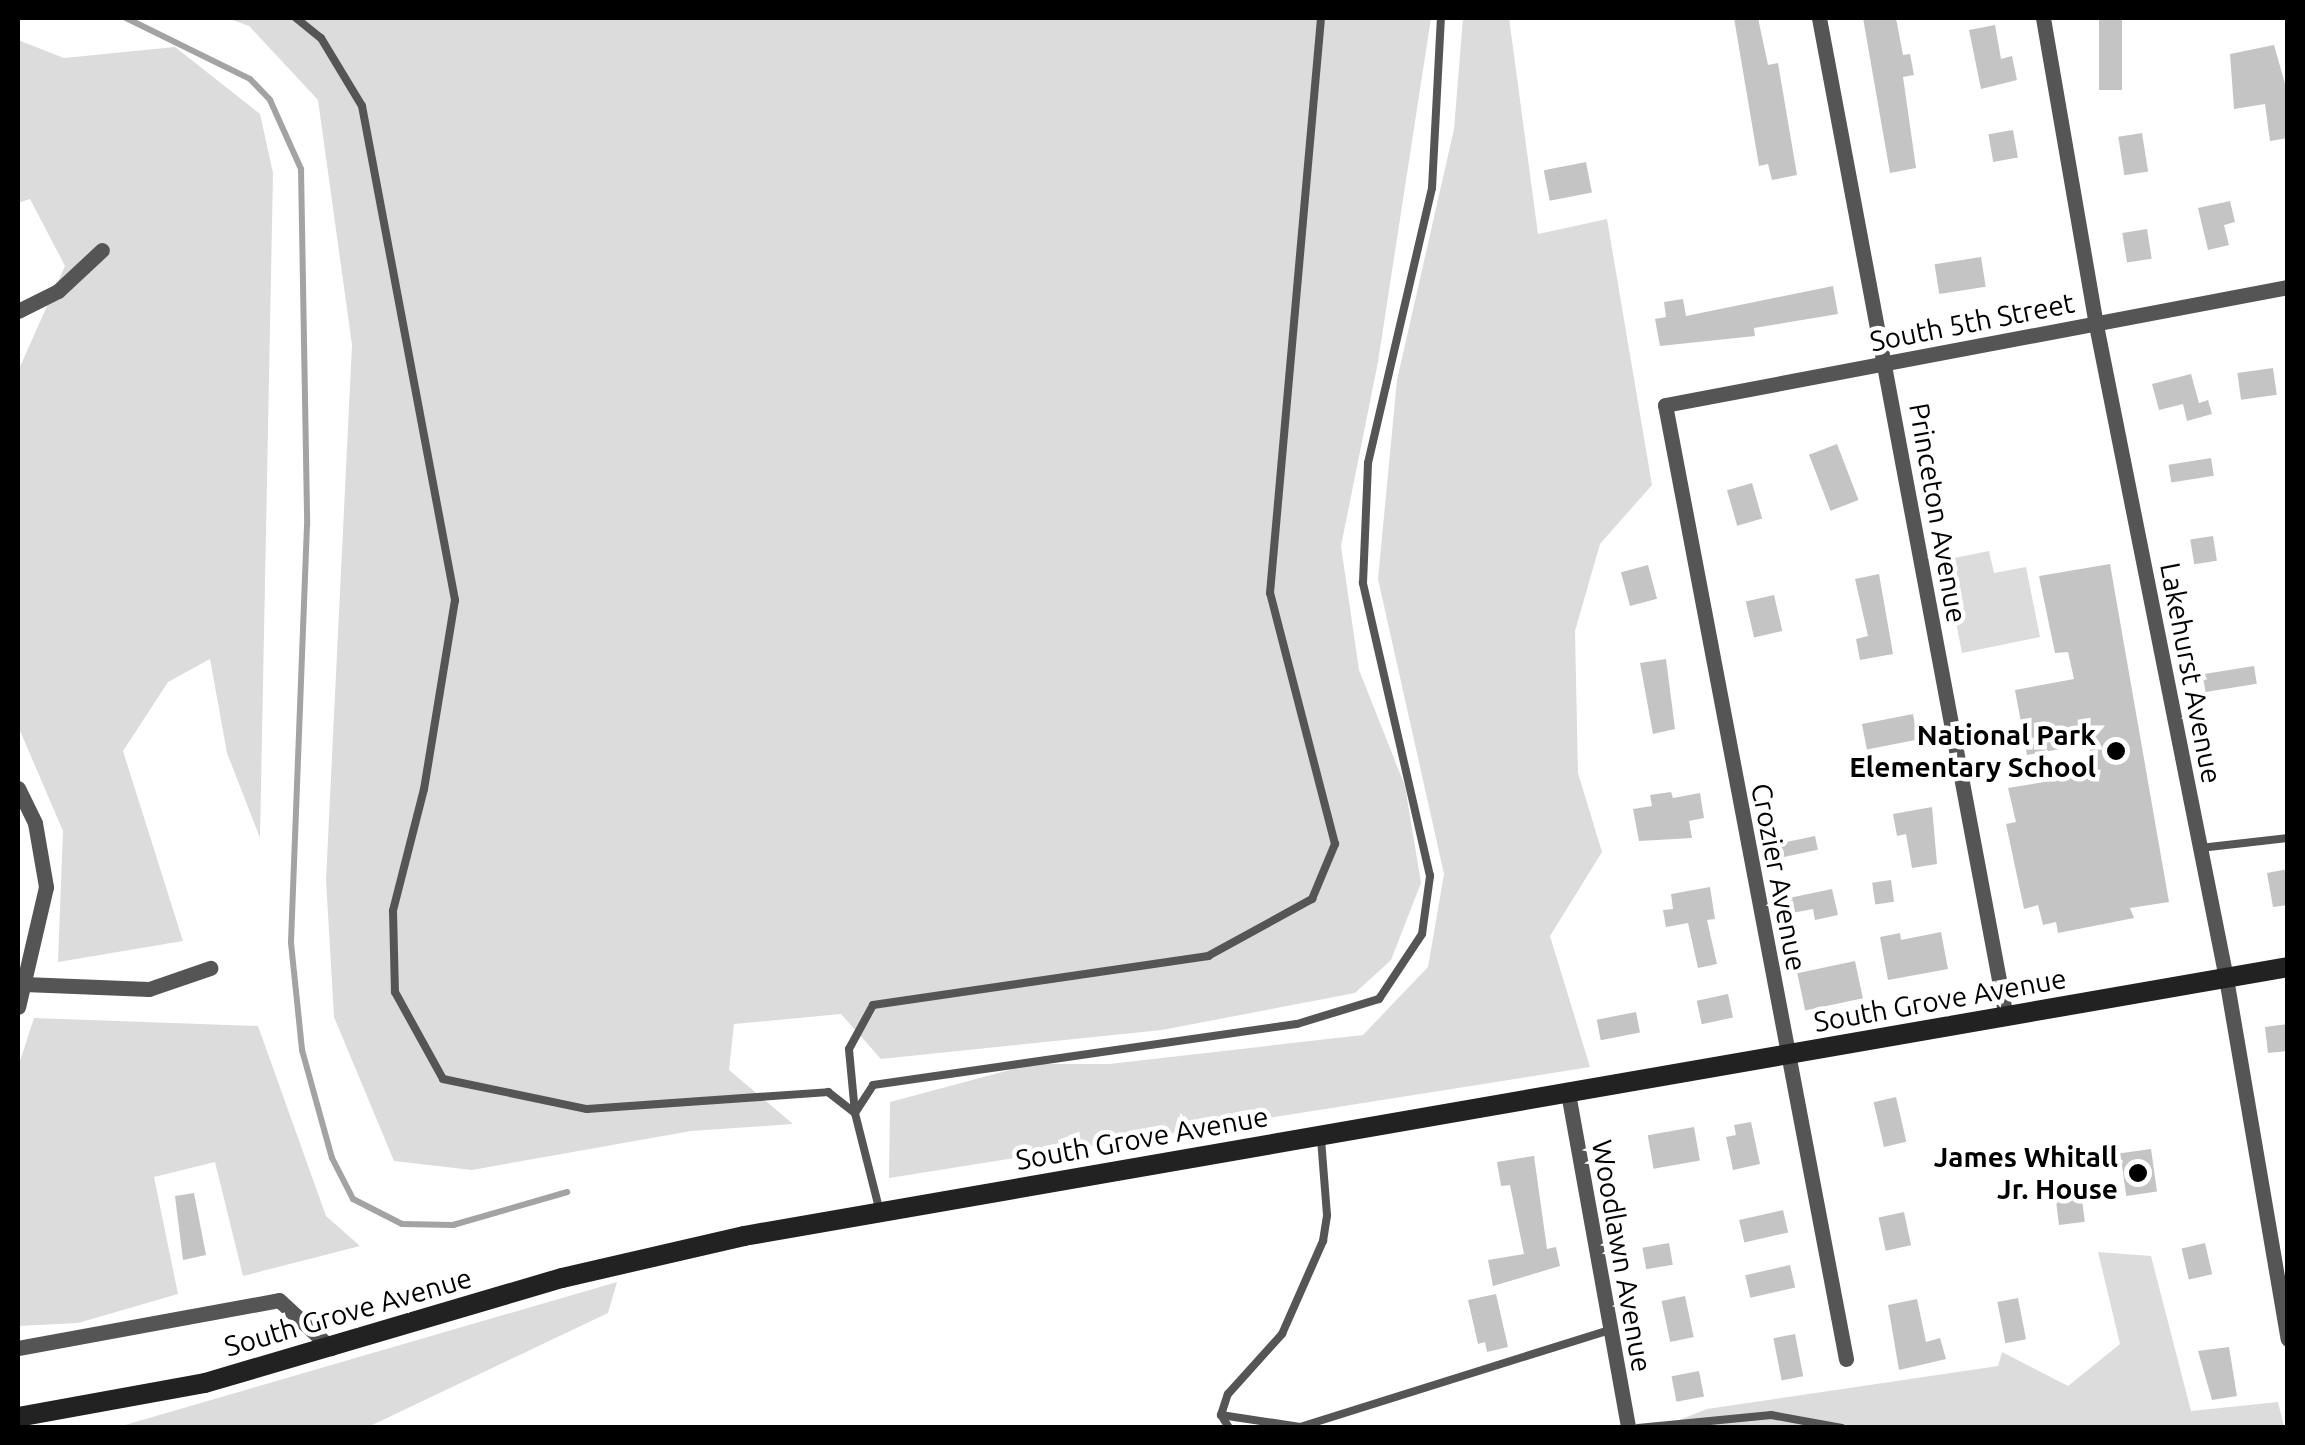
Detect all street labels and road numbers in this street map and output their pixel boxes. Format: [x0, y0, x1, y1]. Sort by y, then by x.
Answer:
street label: South 5th Street [1867, 286, 2077, 358]
street label: Princeton Avenue [1902, 400, 1974, 626]
street label: Lakehurst Avenue [2153, 560, 2229, 786]
street label: Crozier Avenue [1744, 780, 1814, 974]
street label: South Grove Avenue [1811, 961, 2069, 1039]
street label: South Grove Avenue [1013, 1099, 1271, 1177]
street label: Woodlawn Avenue [1585, 1137, 1659, 1375]
street label: South Grove Avenue [220, 1261, 476, 1363]

